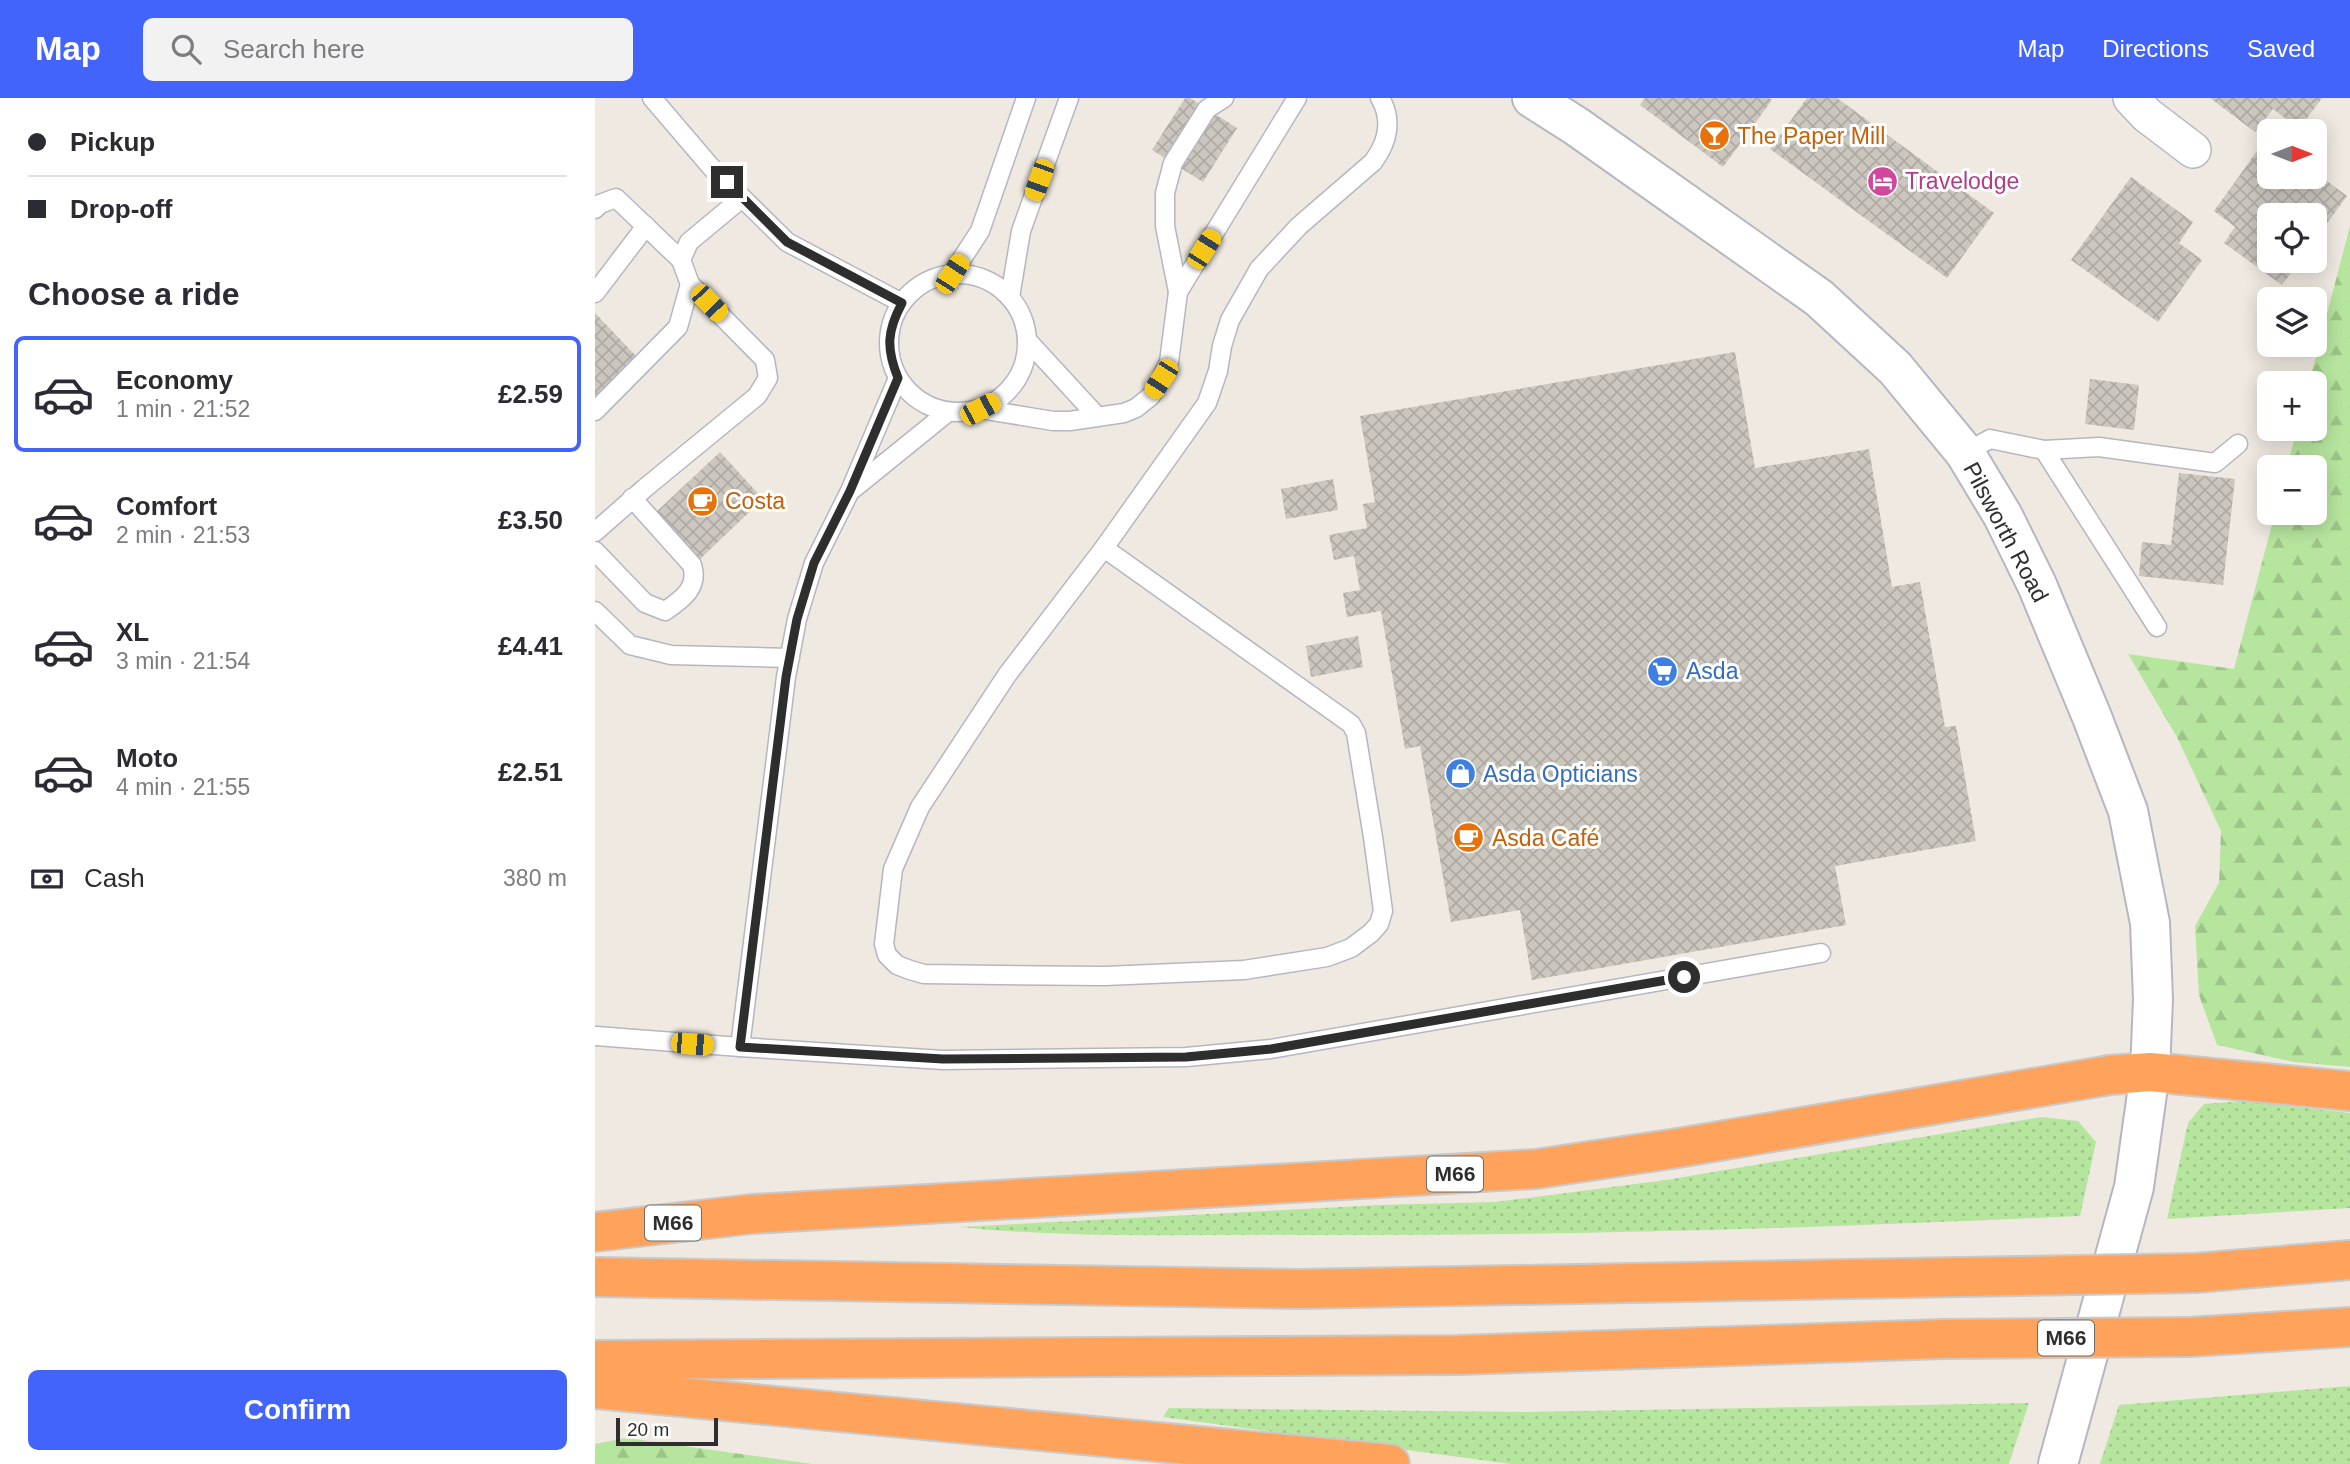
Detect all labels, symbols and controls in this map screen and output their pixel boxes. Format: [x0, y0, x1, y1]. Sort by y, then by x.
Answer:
search box [143, 18, 633, 81]
text: Map [35, 30, 101, 67]
icon: search [167, 30, 205, 68]
text: Search here [223, 34, 365, 64]
text: Map [2018, 35, 2064, 62]
text: Directions [2102, 35, 2209, 62]
text: Saved [2247, 35, 2315, 62]
bar icon: The Paper Mill [1697, 119, 1731, 153]
north arrow [2257, 119, 2327, 189]
map controls [2257, 119, 2327, 525]
place label: The Paper Mill [1737, 123, 1885, 149]
text: Pickup [70, 127, 155, 157]
car [1022, 157, 1057, 203]
hotel icon: Travelodge [1865, 164, 1899, 198]
route end [711, 166, 743, 198]
place label: Travelodge [1905, 168, 2019, 194]
text: Drop-off [70, 194, 173, 224]
button: locate [2257, 203, 2327, 273]
car [1184, 226, 1225, 272]
car [932, 251, 973, 297]
text: Choose a ride [28, 276, 240, 312]
car [687, 281, 732, 325]
button: layers [2257, 287, 2327, 357]
car [1141, 356, 1182, 402]
icon: car [32, 363, 95, 426]
text: Economy [116, 365, 233, 395]
button: + [2257, 371, 2327, 441]
text: £2.59 [498, 379, 563, 409]
car [957, 390, 1004, 428]
text: 1 min · 21:52 [116, 396, 250, 422]
button: − [2257, 455, 2327, 525]
street label: Pilsworth Road [1958, 458, 2054, 606]
cafe icon: Costa [685, 484, 719, 518]
place label: Costa [725, 488, 785, 514]
icon: car [32, 489, 95, 552]
text: Comfort [116, 491, 217, 521]
text: £3.50 [498, 505, 563, 535]
text: 2 min · 21:53 [116, 522, 250, 548]
icon: car [32, 615, 95, 678]
text: XL [116, 617, 149, 647]
text: £4.41 [498, 631, 563, 661]
text: 3 min · 21:54 [116, 648, 250, 674]
supermarket icon: Asda [1646, 654, 1680, 688]
place label: Asda [1686, 658, 1739, 684]
icon: car [32, 741, 95, 804]
text: Moto [116, 743, 178, 773]
text: £2.51 [498, 757, 563, 787]
shop icon: Asda Opticians [1443, 757, 1477, 791]
place label: Asda Opticians [1483, 761, 1638, 787]
text: 4 min · 21:55 [116, 774, 250, 800]
cafe icon: Asda Café [1452, 821, 1486, 855]
place label: Asda Café [1492, 825, 1599, 851]
icon: cash [28, 860, 66, 898]
text: Cash [84, 863, 145, 893]
text: 380 m [503, 865, 567, 891]
route start [1668, 961, 1700, 993]
car [671, 1032, 714, 1056]
road number: M66 [1427, 1156, 1483, 1192]
road number: M66 [645, 1206, 701, 1240]
road number: M66 [2038, 1320, 2094, 1356]
button: Confirm [28, 1370, 567, 1450]
scale bar [616, 1415, 717, 1447]
text: 20 m [627, 1419, 669, 1440]

